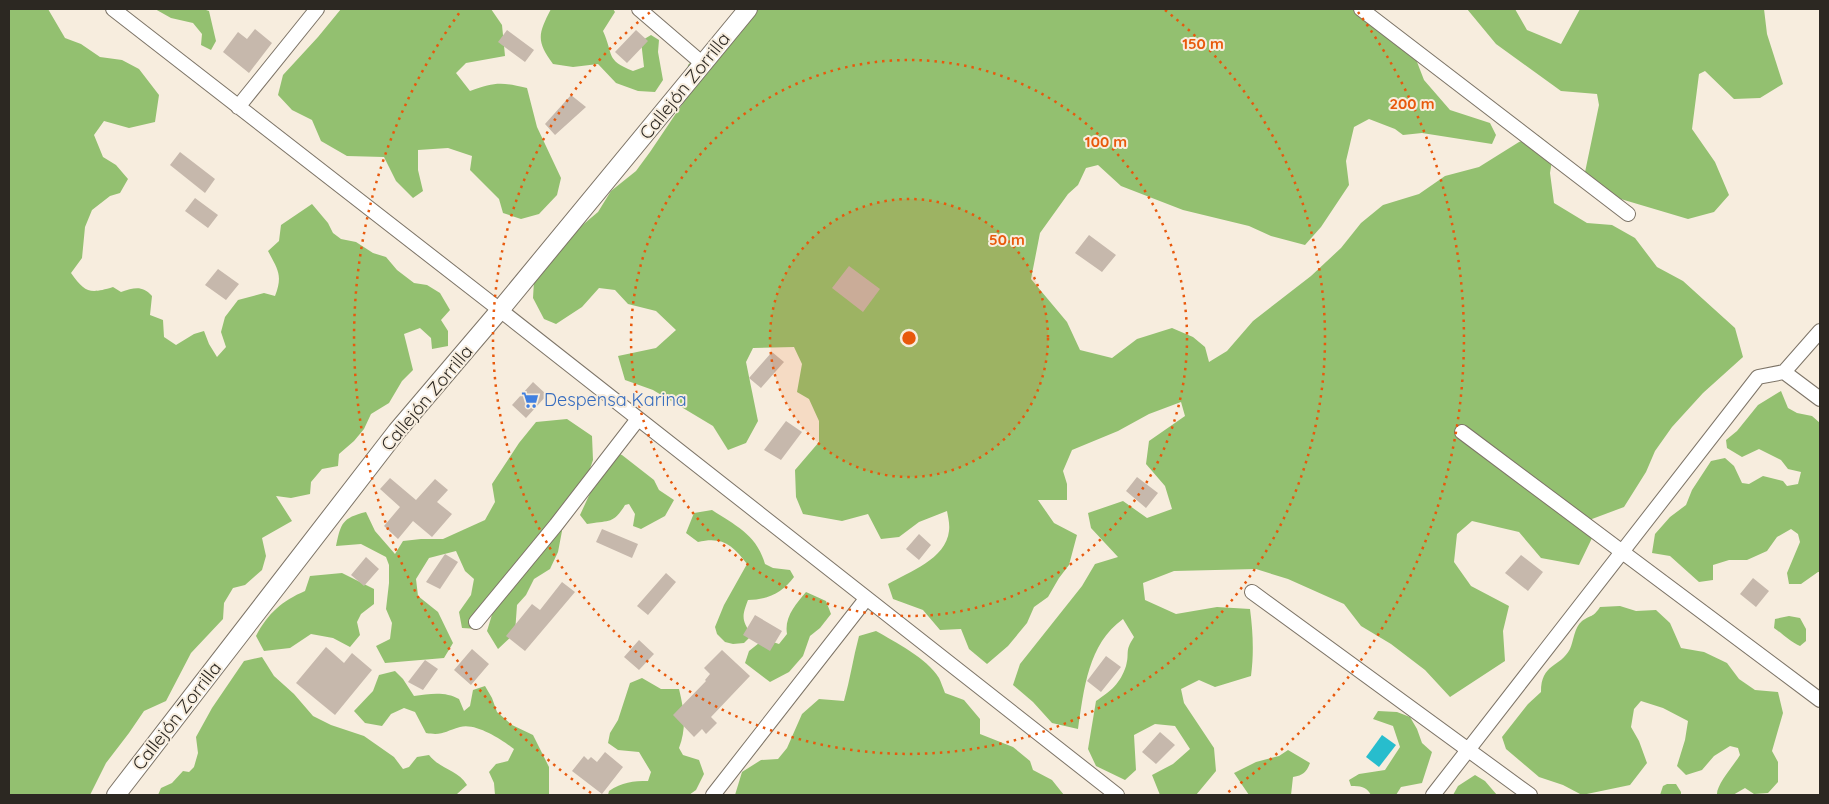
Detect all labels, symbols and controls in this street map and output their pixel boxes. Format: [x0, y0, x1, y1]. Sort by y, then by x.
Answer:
street label: Callejón Zorrilla [634, 27, 735, 144]
text: 150 m [1182, 34, 1224, 53]
text: 200 m [1390, 94, 1435, 113]
text: 100 m [1085, 132, 1127, 151]
text: 50 m [989, 230, 1025, 249]
centre of rings [900, 329, 918, 347]
street label: Callejón Zorrilla [376, 340, 478, 455]
place label: Despensa Karina [544, 388, 687, 411]
supermarket icon: Despensa Karina [520, 390, 540, 410]
street label: Callejón Zorrilla [127, 657, 226, 774]

